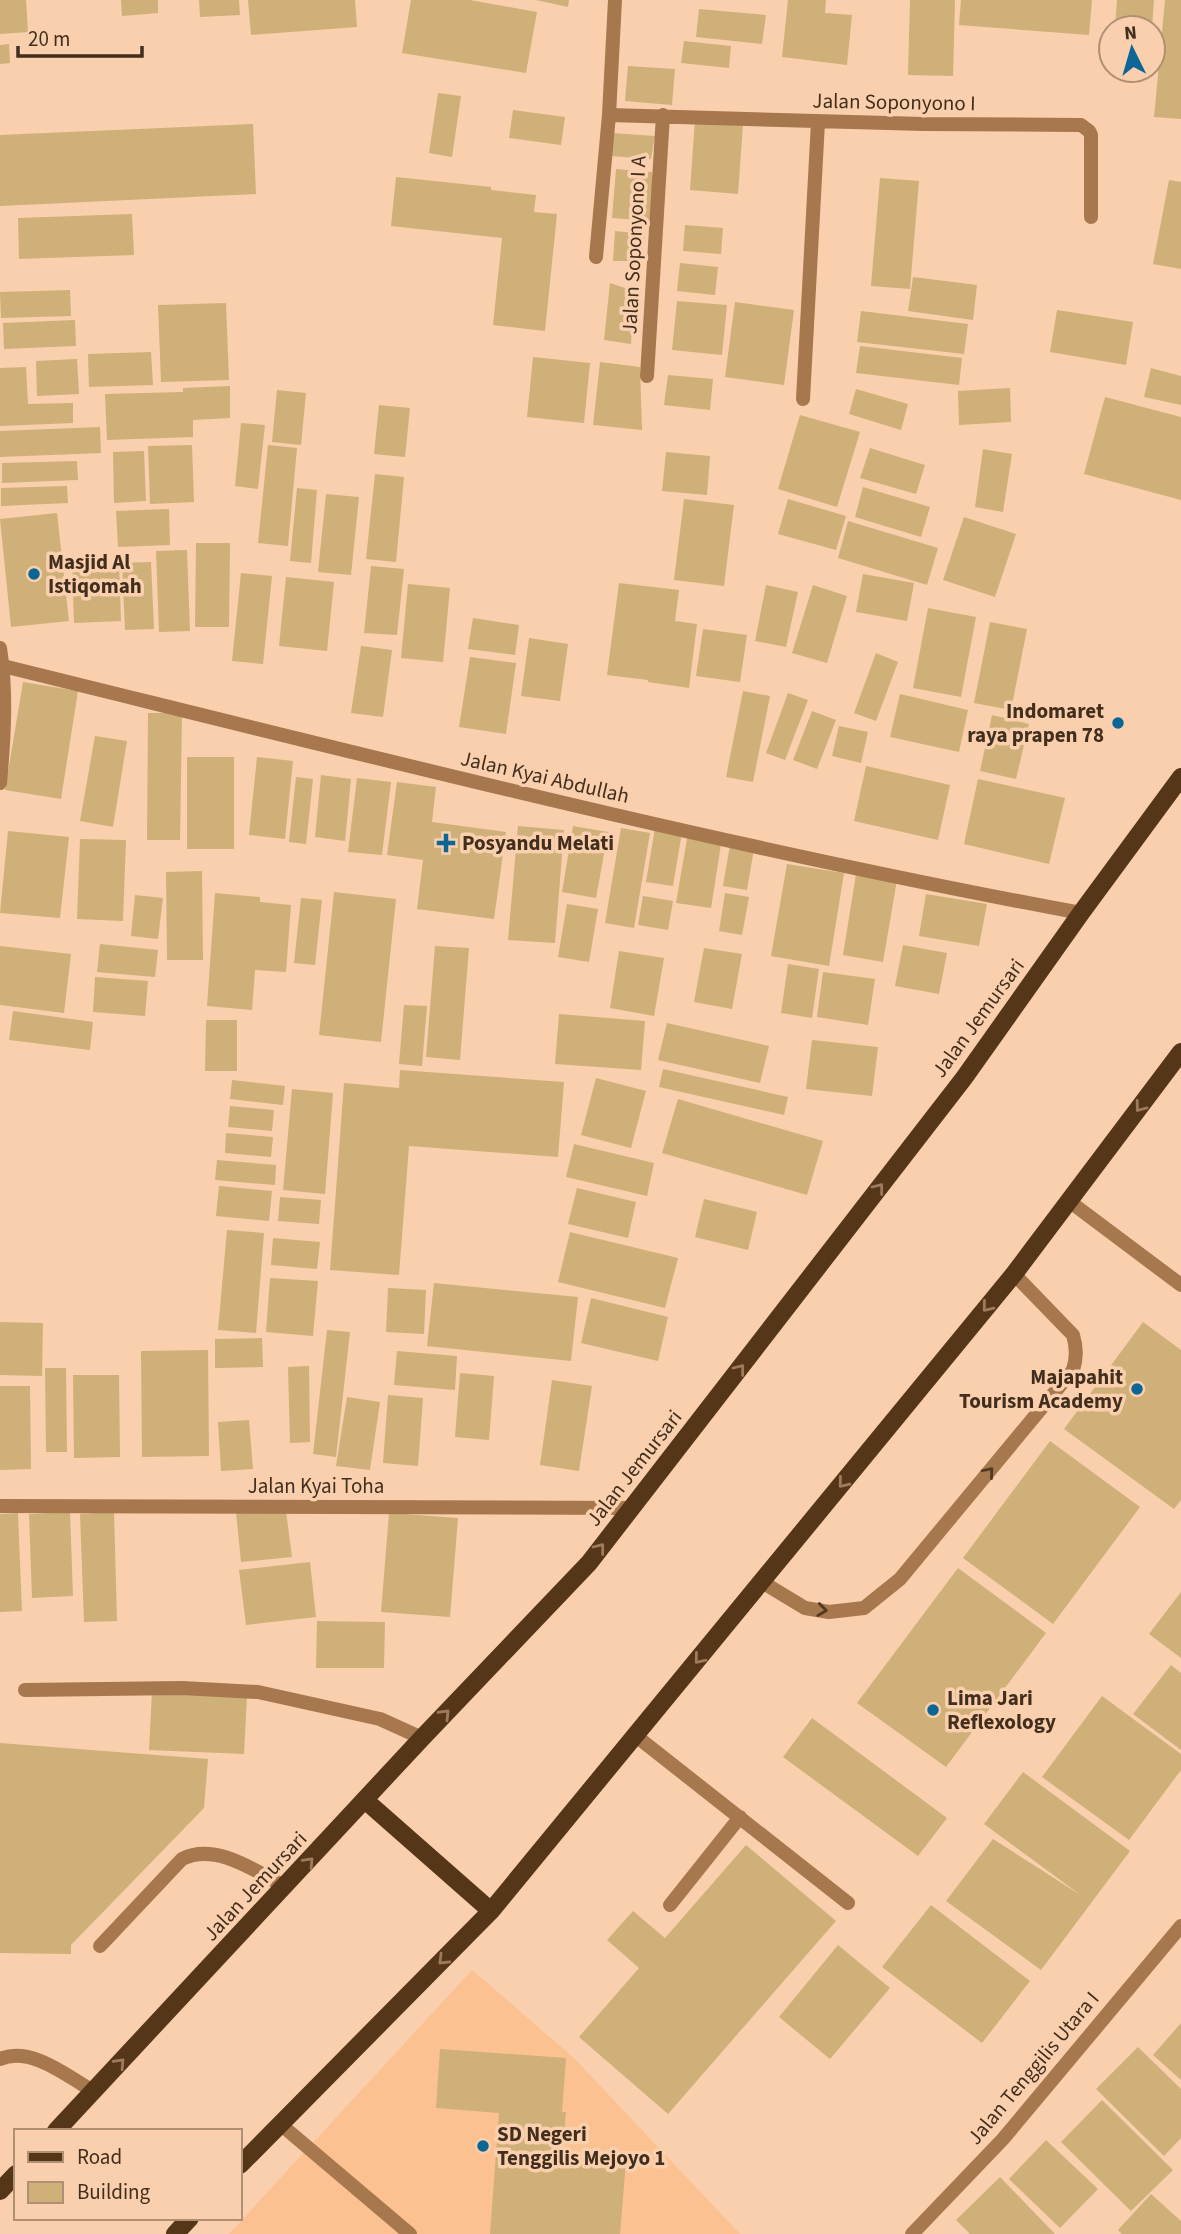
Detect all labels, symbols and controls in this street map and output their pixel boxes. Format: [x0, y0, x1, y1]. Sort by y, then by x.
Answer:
scale bar [18, 14, 142, 58]
north arrow [1097, 14, 1167, 84]
text: N [1123, 20, 1138, 48]
text: 20 m [28, 24, 70, 54]
street label: Jalan Soponyono I [812, 86, 976, 118]
street label: Jalan Soponyono I A [614, 154, 654, 335]
place label: Masjid Al Istiqomah [48, 547, 142, 601]
marker: Masjid Al Istiqomah [26, 566, 42, 582]
place label: Indomaret raya prapen 78 [967, 696, 1104, 750]
marker: Indomaret raya prapen 78 [1110, 715, 1126, 731]
street label: Jalan Kyai Abdullah [458, 743, 632, 811]
place label: Posyandu Melati [462, 828, 614, 858]
marker: Posyandu Melati [436, 833, 456, 853]
street label: Jalan Jemursari [925, 952, 1031, 1084]
one-way arrow [1136, 1099, 1148, 1112]
one-way arrow [870, 1184, 883, 1196]
one-way arrow [983, 1298, 995, 1311]
place label: Majapahit Tourism Academy [959, 1362, 1123, 1416]
one-way arrow [732, 1364, 744, 1376]
marker: Majapahit Tourism Academy [1129, 1381, 1145, 1397]
street label: Jalan Jemursari [579, 1403, 689, 1533]
one-way arrow [981, 1467, 993, 1480]
street label: Jalan Kyai Toha [248, 1471, 384, 1501]
one-way arrow [838, 1475, 851, 1487]
one-way arrow [592, 1544, 605, 1556]
one-way arrow [817, 1603, 828, 1618]
one-way arrow [694, 1651, 707, 1663]
place label: Lima Jari Reflexology [947, 1683, 1056, 1737]
marker: Lima Jari Reflexology [925, 1702, 941, 1718]
one-way arrow [436, 1709, 449, 1722]
street label: Jalan Jemursari [196, 1824, 314, 1948]
one-way arrow [301, 1857, 313, 1870]
one-way arrow [439, 1952, 452, 1965]
street label: Jalan Tenggilis Utara I [960, 1985, 1106, 2151]
one-way arrow [111, 2058, 124, 2071]
place label: SD Negeri Tenggilis Mejoyo 1 [497, 2119, 665, 2173]
legend [14, 2129, 242, 2220]
marker: SD Negeri Tenggilis Mejoyo 1 [475, 2138, 491, 2154]
text: Road [77, 2142, 122, 2172]
text: Building [77, 2177, 151, 2207]

